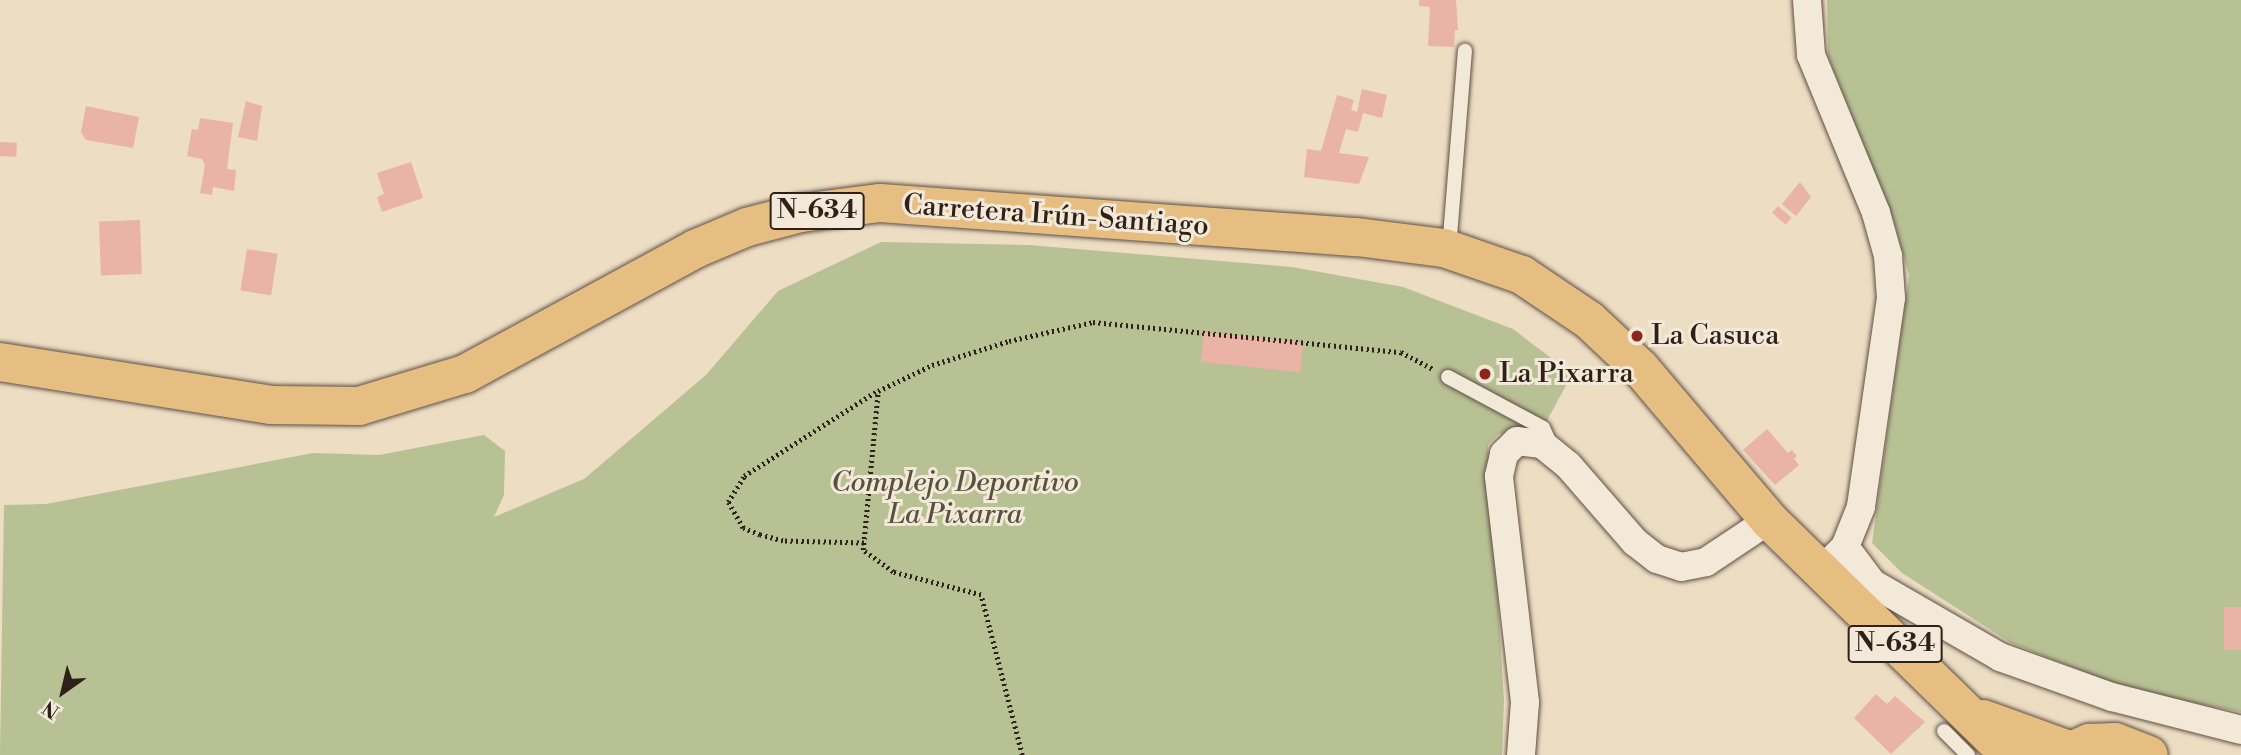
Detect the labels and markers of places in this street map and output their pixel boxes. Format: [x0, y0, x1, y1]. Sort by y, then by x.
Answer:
place label: La Casuca [1651, 319, 1779, 353]
marker: La Casuca [1629, 328, 1645, 344]
place label: La Pixarra [1499, 357, 1634, 391]
marker: La Pixarra [1477, 366, 1493, 382]

